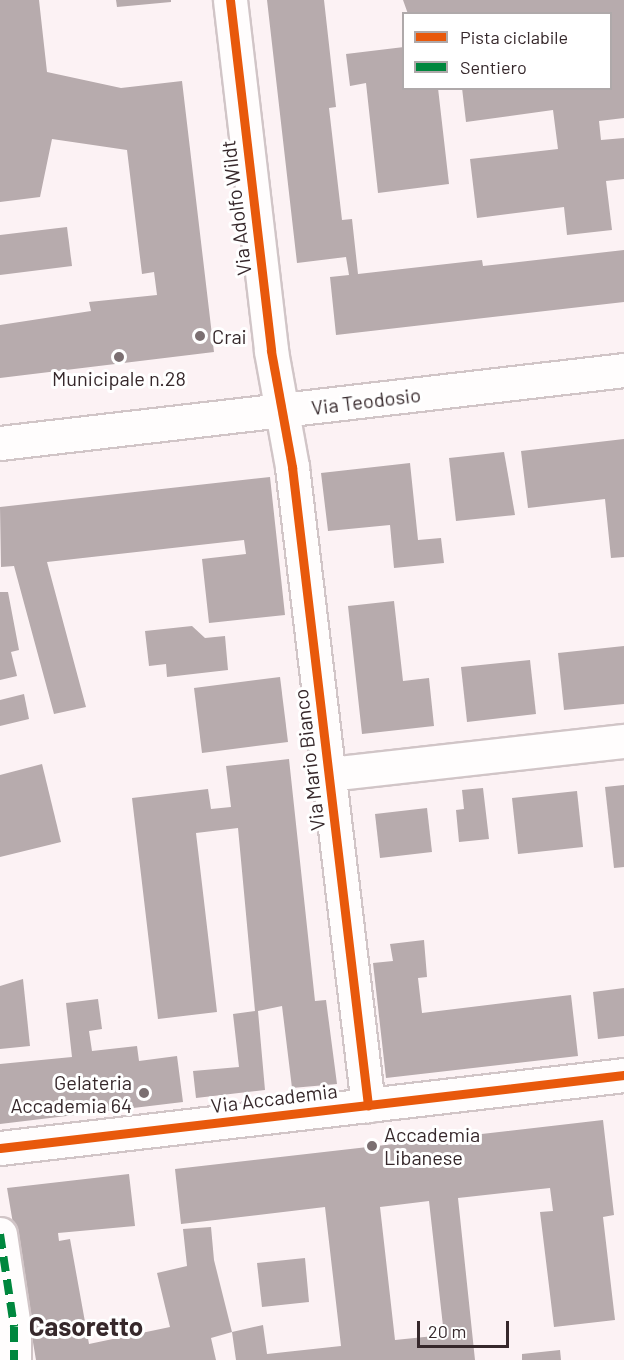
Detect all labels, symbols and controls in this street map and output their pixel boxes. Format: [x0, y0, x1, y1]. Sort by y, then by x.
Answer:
legend [402, 12, 612, 90]
text: Pista ciclabile [460, 26, 568, 48]
text: Sentiero [460, 56, 527, 78]
street label: Via Adolfo Wildt [216, 139, 256, 277]
place label: Crai [212, 324, 247, 348]
marker: Crai [193, 329, 207, 343]
marker: Municipale n.28 [112, 350, 126, 364]
place label: Municipale n.28 [52, 366, 186, 390]
street label: Via Teodosio [310, 382, 422, 420]
street label: Via Mario Bianco [288, 688, 330, 832]
place label: Gelateria Accademia 64 [10, 1070, 132, 1117]
street label: Via Accademia [209, 1078, 339, 1118]
marker: Gelateria Accademia 64 [137, 1086, 151, 1100]
place label: Accademia Libanese [384, 1122, 480, 1169]
marker: Accademia Libanese [365, 1139, 379, 1153]
scale bar [420, 1309, 512, 1347]
district label: Casoretto [29, 1310, 143, 1342]
text: 20 m [428, 1320, 466, 1342]

